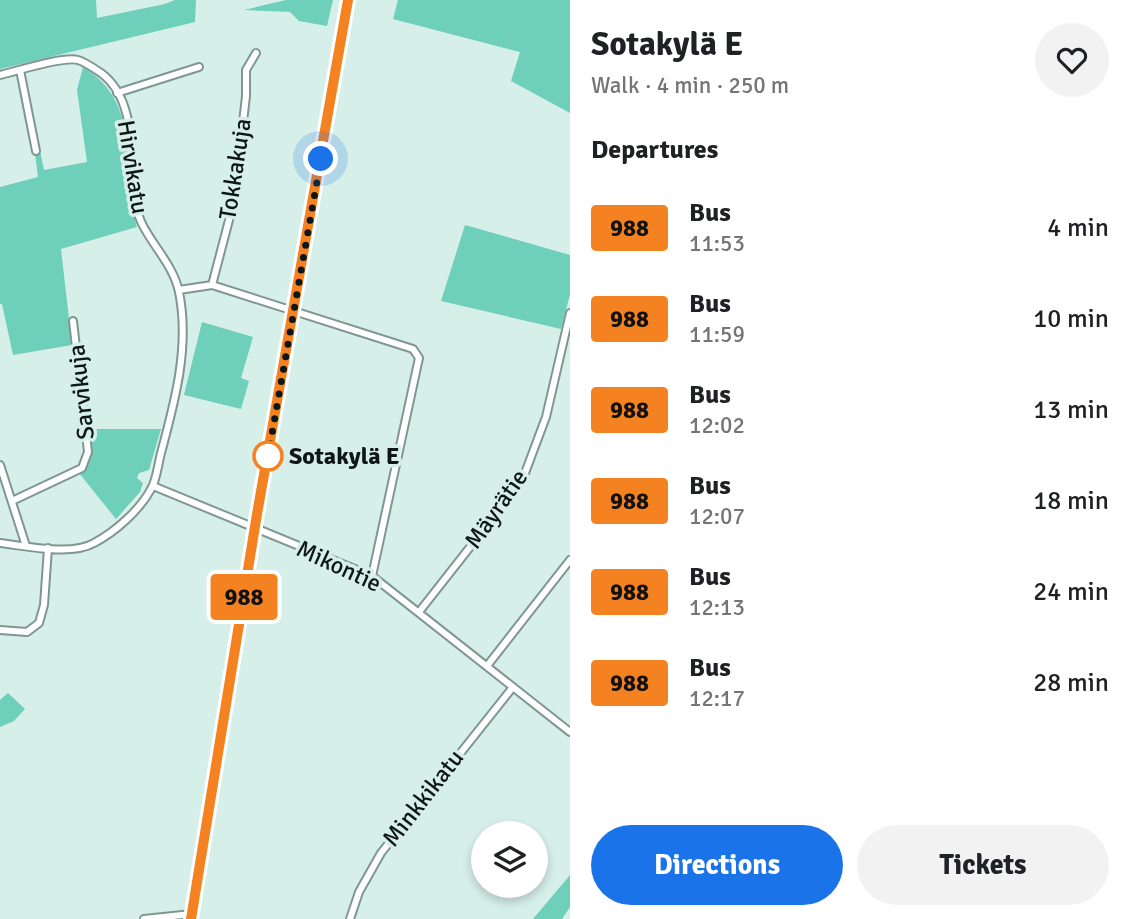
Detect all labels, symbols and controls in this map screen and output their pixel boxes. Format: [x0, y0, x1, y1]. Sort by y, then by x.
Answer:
button: heart [1035, 23, 1109, 97]
text: Sotakylä E [591, 24, 743, 65]
text: Walk · 4 min · 250 m [591, 71, 789, 100]
street label: Tokkakuja [212, 116, 258, 222]
street label: Hirvikatu [111, 118, 155, 216]
text: Departures [591, 134, 718, 166]
your location [303, 141, 338, 176]
text: Bus [689, 197, 731, 229]
text: 4 min [1047, 212, 1109, 244]
text: 988 [610, 213, 649, 243]
text: 11:53 [689, 229, 745, 258]
text: Bus [689, 288, 731, 320]
text: 10 min [1033, 303, 1109, 335]
text: 988 [610, 304, 649, 334]
text: 11:59 [689, 320, 745, 349]
street label: Sarvikuja [61, 343, 101, 441]
text: Bus [689, 379, 731, 411]
text: 13 min [1033, 394, 1109, 426]
text: 988 [610, 395, 649, 425]
text: 12:02 [689, 411, 745, 440]
marker: Sotakylä E [253, 441, 283, 471]
place label: Sotakylä E [289, 441, 400, 471]
street label: Mäyrätie [458, 463, 534, 555]
text: Bus [689, 470, 731, 502]
text: 18 min [1033, 485, 1109, 517]
text: 988 [610, 486, 649, 516]
text: 12:07 [689, 502, 745, 531]
street label: Mikontie [292, 533, 386, 599]
text: Bus [689, 561, 731, 593]
line badge: 988 [204, 574, 284, 620]
text: 24 min [1033, 576, 1109, 608]
text: 988 [610, 577, 649, 607]
text: 988 [225, 582, 263, 612]
text: 12:13 [689, 593, 745, 622]
text: Bus [689, 652, 731, 684]
text: 28 min [1033, 667, 1109, 699]
text: 988 [610, 668, 649, 698]
text: 12:17 [689, 684, 745, 713]
street label: Minkkikatu [376, 743, 470, 853]
map controls [471, 821, 548, 898]
button: layers [471, 821, 548, 898]
button: Directions [591, 825, 843, 905]
button: Tickets [857, 825, 1109, 905]

